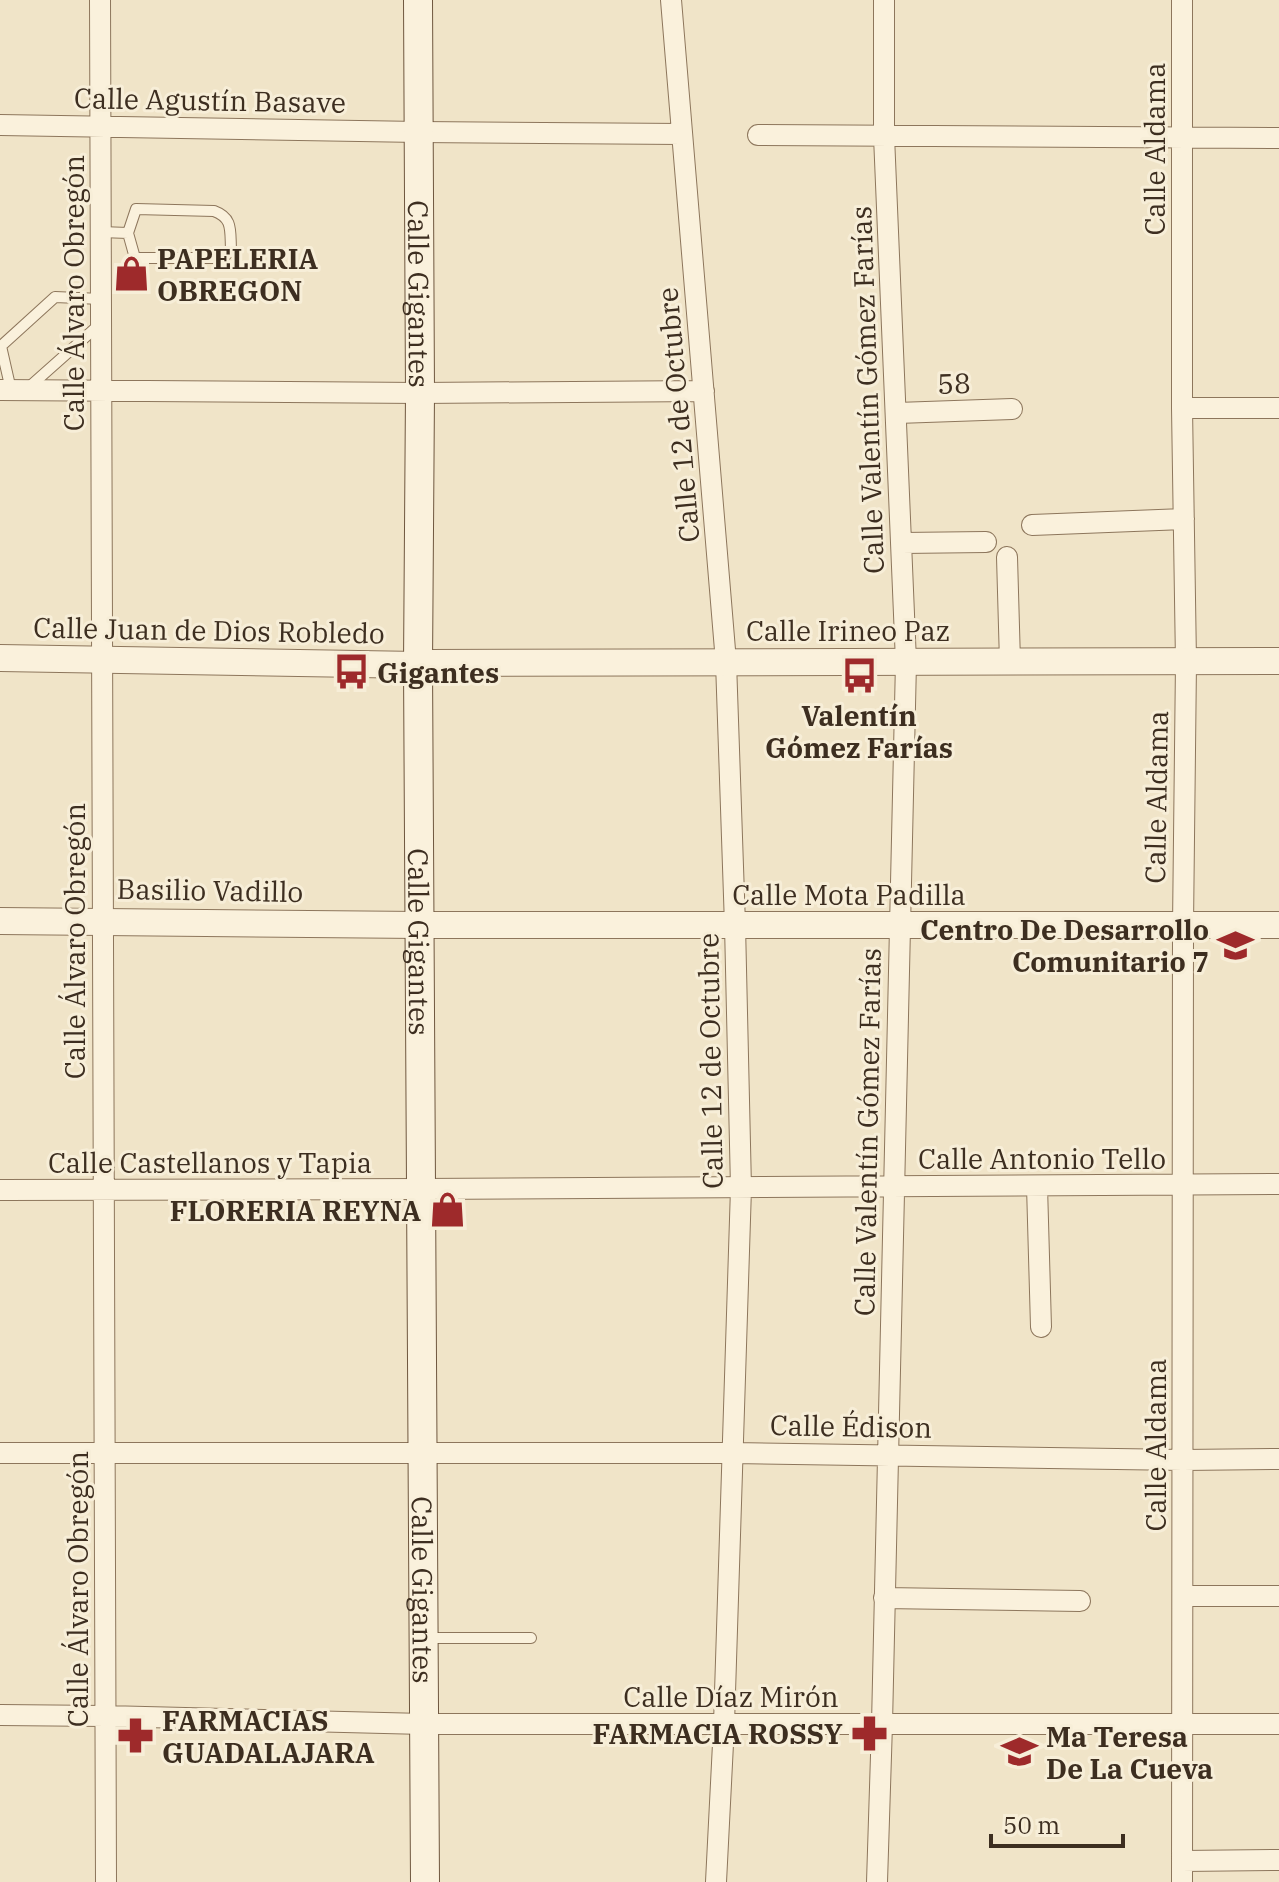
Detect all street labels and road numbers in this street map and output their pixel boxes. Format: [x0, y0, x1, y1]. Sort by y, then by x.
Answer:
street label: Calle Aldama [1136, 62, 1173, 236]
street label: Calle Agustín Basave [74, 79, 346, 121]
street label: Calle Álvaro Obregón [55, 155, 92, 431]
street label: Calle Gigantes [401, 200, 438, 388]
street label: Calle Valentín Gómez Farías [842, 205, 892, 575]
street label: Calle 12 de Octubre [648, 286, 708, 544]
street label: 58 [937, 364, 971, 402]
street label: Calle Juan de Dios Robledo [33, 608, 385, 652]
street label: Calle Irineo Paz [746, 612, 950, 649]
street label: Calle Aldama [1136, 710, 1176, 884]
street label: Calle Álvaro Obregón [56, 803, 93, 1079]
street label: Calle Gigantes [401, 848, 439, 1036]
street label: Basilio Vadillo [116, 870, 304, 910]
street label: Calle Mota Padilla [732, 876, 966, 913]
street label: Calle 12 de Octubre [689, 933, 731, 1189]
street label: Calle Valentín Gómez Farías [845, 948, 889, 1316]
street label: Calle Antonio Tello [918, 1140, 1166, 1177]
street label: Calle Castellanos y Tapia [48, 1144, 372, 1181]
street label: Calle Aldama [1137, 1358, 1174, 1532]
street label: Calle Édison [770, 1406, 932, 1446]
street label: Calle Álvaro Obregón [59, 1451, 96, 1727]
street label: Calle Gigantes [404, 1496, 442, 1684]
street label: Calle Díaz Mirón [623, 1678, 839, 1715]

